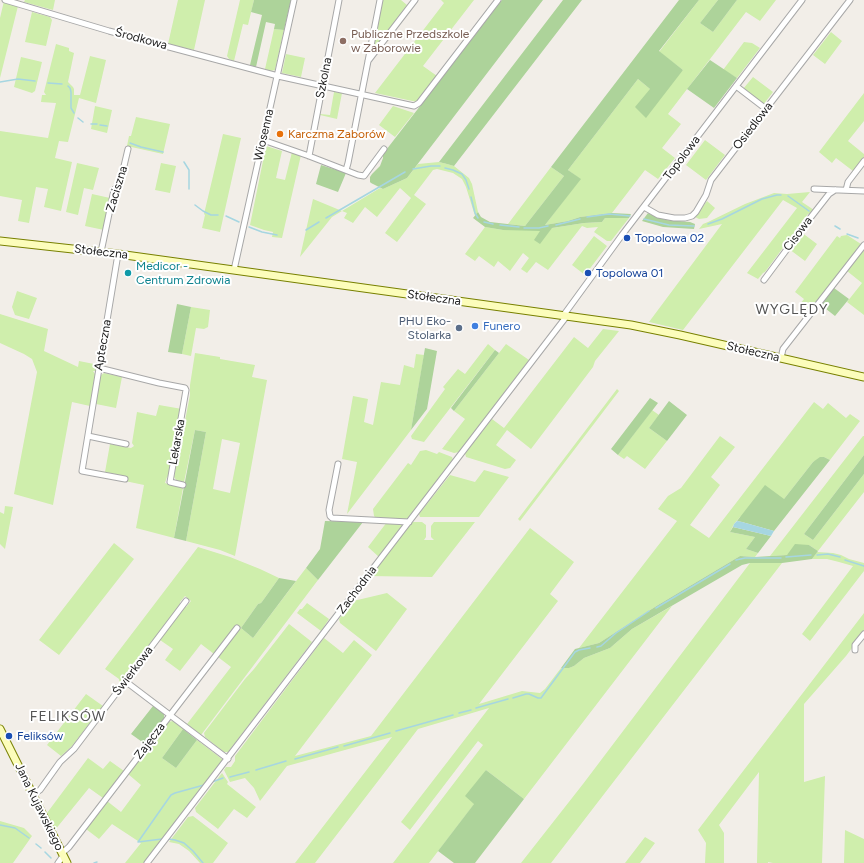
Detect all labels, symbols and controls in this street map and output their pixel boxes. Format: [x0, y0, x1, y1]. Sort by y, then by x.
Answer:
street label: Środkowa [113, 25, 169, 53]
place label: Publiczne Przedszkole w Zaborowie [351, 27, 469, 55]
marker: Publiczne Przedszkole w Zaborowie [338, 36, 348, 46]
street label: Szkolna [313, 56, 335, 100]
street label: Osiedlowa [730, 99, 776, 153]
street label: Wiosenna [251, 108, 277, 162]
place label: Karczma Zaborów [288, 127, 385, 141]
marker: Karczma Zaborów [275, 129, 285, 139]
street label: Topolowa [661, 133, 703, 183]
street label: Zaciszna [103, 164, 131, 214]
street label: Cisowa [780, 214, 816, 254]
place label: Topolowa 02 [635, 231, 704, 245]
marker: Topolowa 02 [622, 233, 632, 243]
street label: Stołeczna [73, 242, 129, 262]
place label: Medicor - Centrum Zdrowia [136, 259, 230, 287]
place label: Topolowa 01 [596, 266, 663, 280]
marker: Medicor - Centrum Zdrowia [123, 268, 133, 278]
marker: Topolowa 01 [583, 268, 593, 278]
street label: Stołeczna [406, 287, 462, 309]
district label: WYGLĘDY [755, 302, 829, 318]
place label: PHU Eko- Stolarka [399, 314, 451, 342]
street label: Apteczna [91, 318, 115, 372]
place label: Funero [483, 319, 520, 333]
marker: Funero [470, 321, 480, 331]
marker: PHU Eko- Stolarka [454, 323, 464, 333]
street label: Stołeczna [725, 339, 781, 365]
street label: Lekarska [166, 418, 188, 466]
street label: Zachodnia [334, 563, 380, 617]
street label: Świerkowa [110, 643, 156, 699]
district label: FELIKSÓW [30, 709, 106, 725]
street label: Zajęcza [132, 720, 168, 762]
place label: Feliksów [17, 729, 63, 743]
marker: Feliksów [4, 731, 14, 741]
street label: Jana Kujawskiego [12, 761, 66, 853]

